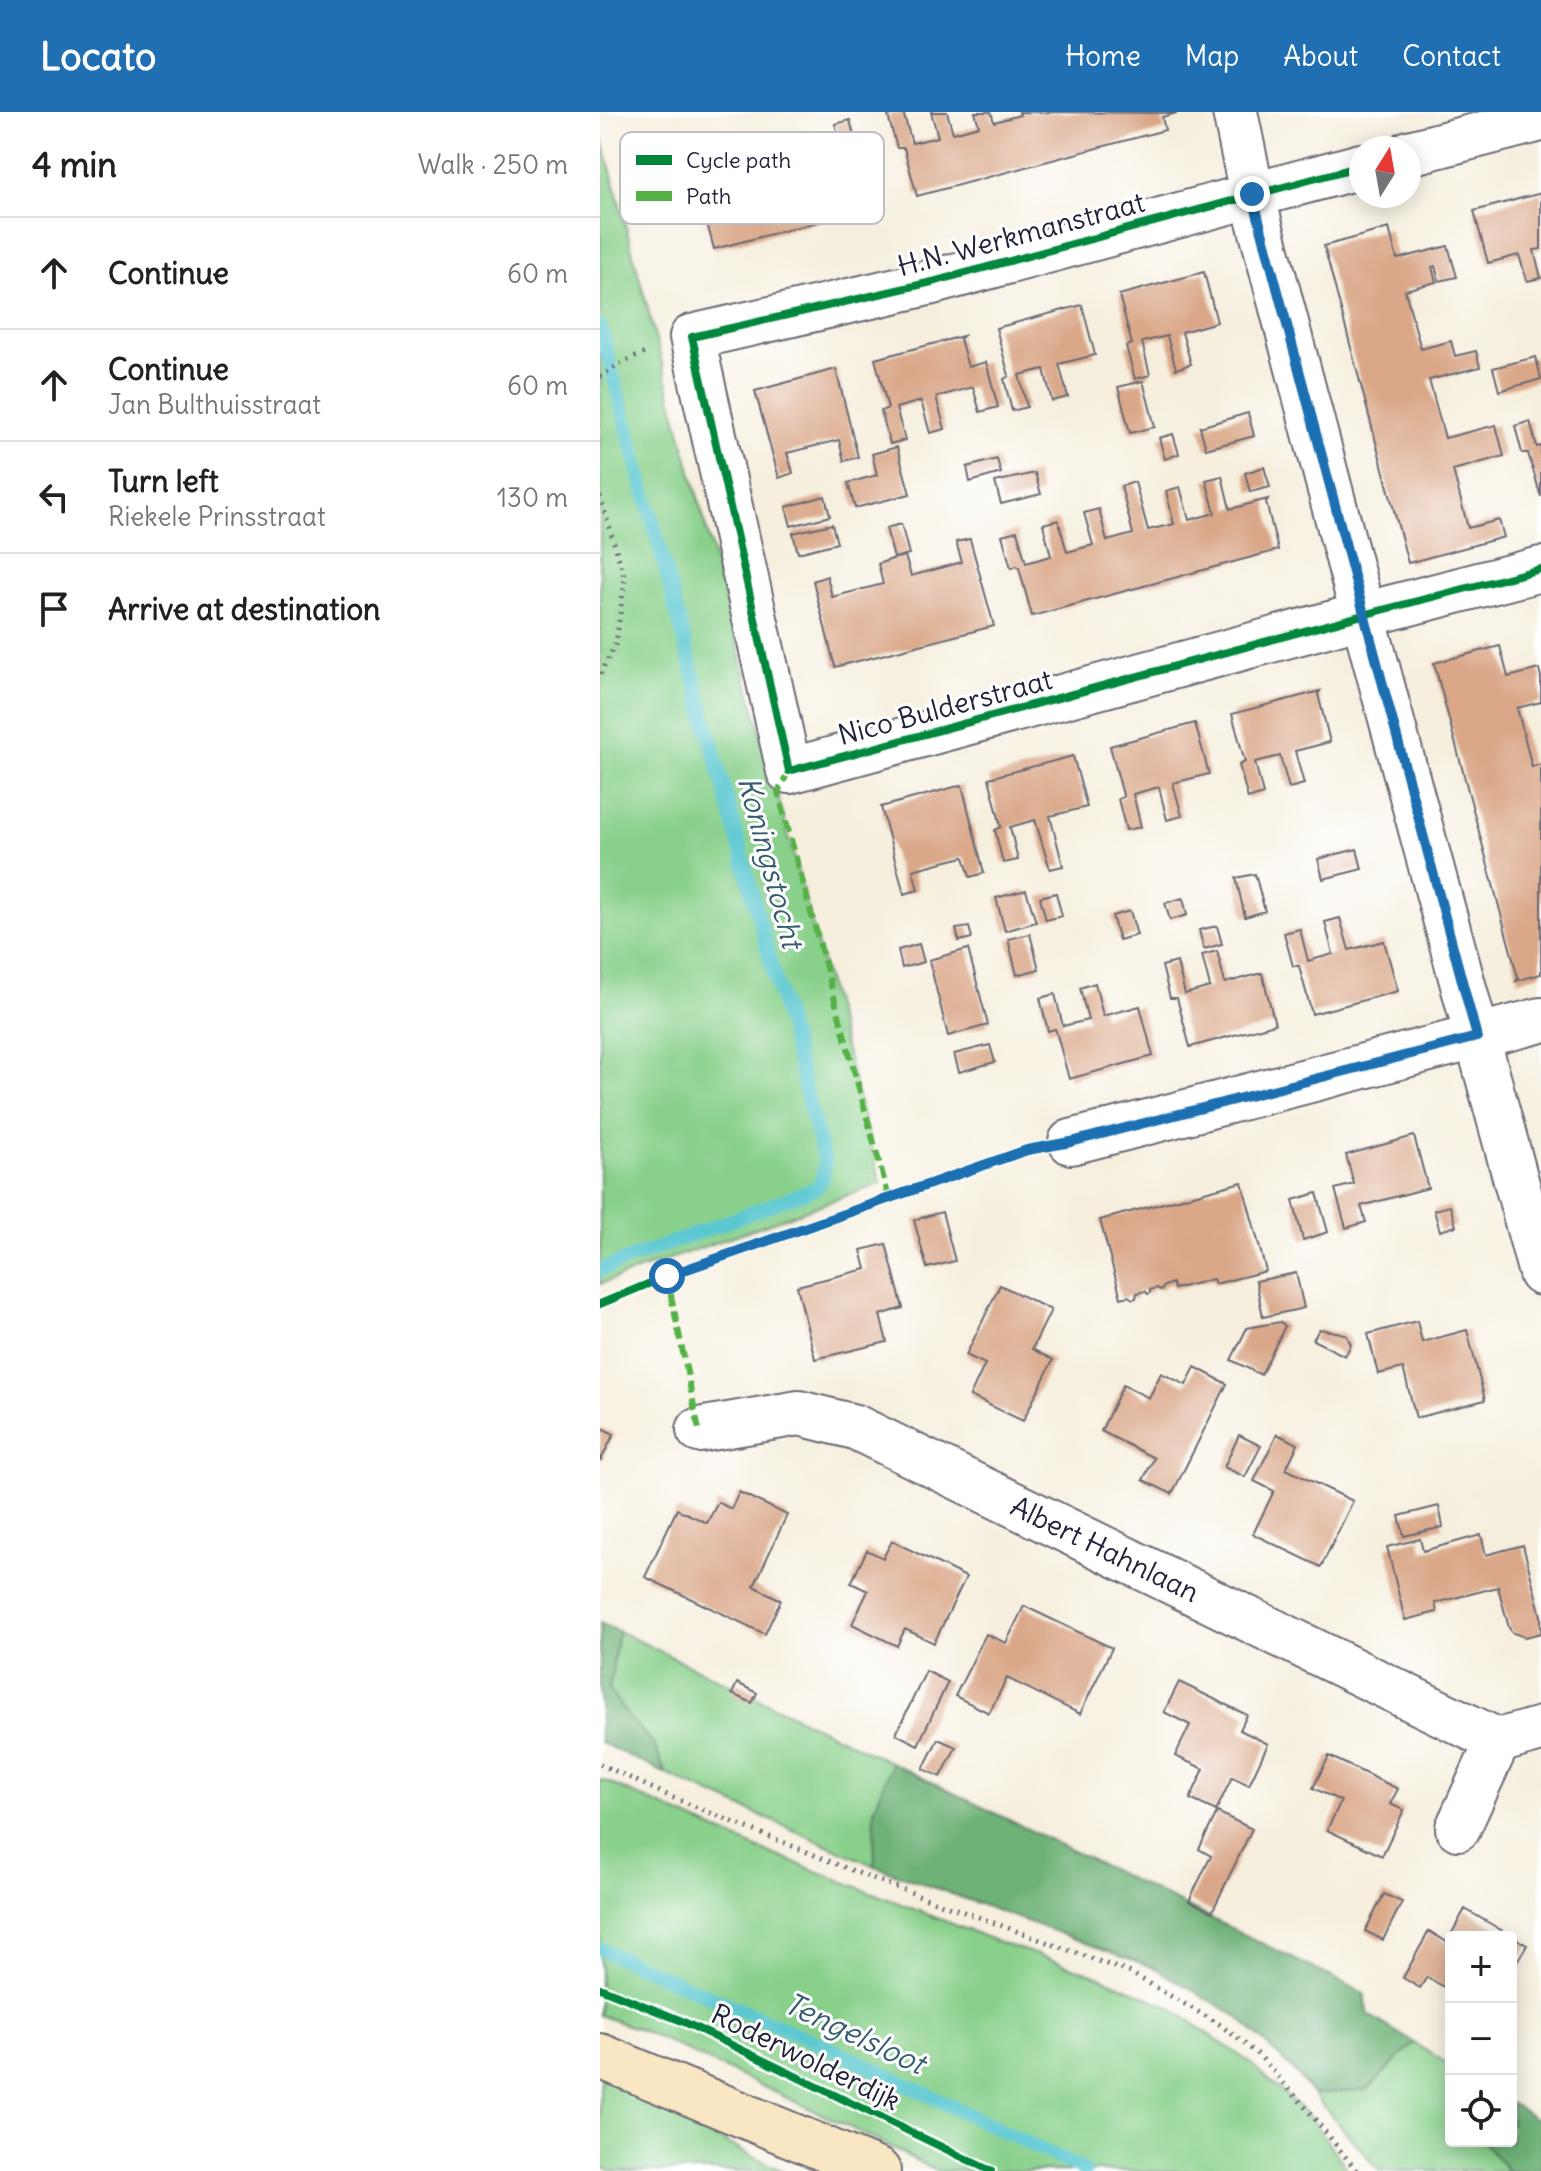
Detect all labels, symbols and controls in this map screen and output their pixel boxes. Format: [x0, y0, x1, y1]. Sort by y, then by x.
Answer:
text: Locato [40, 33, 156, 80]
text: Home [1065, 38, 1141, 74]
text: Map [1185, 38, 1239, 74]
text: About [1283, 38, 1358, 74]
text: Contact [1402, 38, 1501, 74]
legend [620, 132, 884, 224]
north arrow [1349, 136, 1421, 208]
text: 4 min [32, 143, 117, 186]
text: Cycle path [686, 146, 791, 174]
text: Walk · 250 m [418, 148, 568, 181]
route end [1234, 176, 1270, 212]
text: Path [686, 182, 731, 210]
street label: H.N. Werkmanstraat [894, 184, 1148, 284]
icon: ahead [32, 251, 76, 295]
text: Continue [108, 254, 229, 292]
text: 60 m [507, 257, 568, 290]
text: Continue [108, 350, 229, 388]
icon: ahead [32, 363, 76, 407]
text: 60 m [507, 369, 568, 402]
text: Jan Bulthuisstraat [108, 388, 321, 421]
text: Turn left [108, 462, 219, 500]
icon: left [32, 475, 76, 519]
text: 130 m [497, 481, 568, 514]
text: Riekele Prinsstraat [108, 500, 326, 533]
icon: arrive [32, 587, 76, 631]
text: Arrive at destination [108, 590, 380, 628]
street label: Nico Bulderstraat [834, 661, 1056, 753]
water label: Koningstocht [730, 772, 813, 956]
route start [649, 1258, 685, 1294]
street label: Albert Hahnlaan [1005, 1488, 1205, 1610]
map controls [1445, 1931, 1517, 2147]
button: + [1445, 1931, 1517, 2003]
water label: Tengelsloot [779, 1984, 935, 2084]
street label: Roderwolderdijk [706, 1996, 906, 2118]
button: − [1445, 2003, 1517, 2075]
button: locate [1445, 2075, 1517, 2147]

